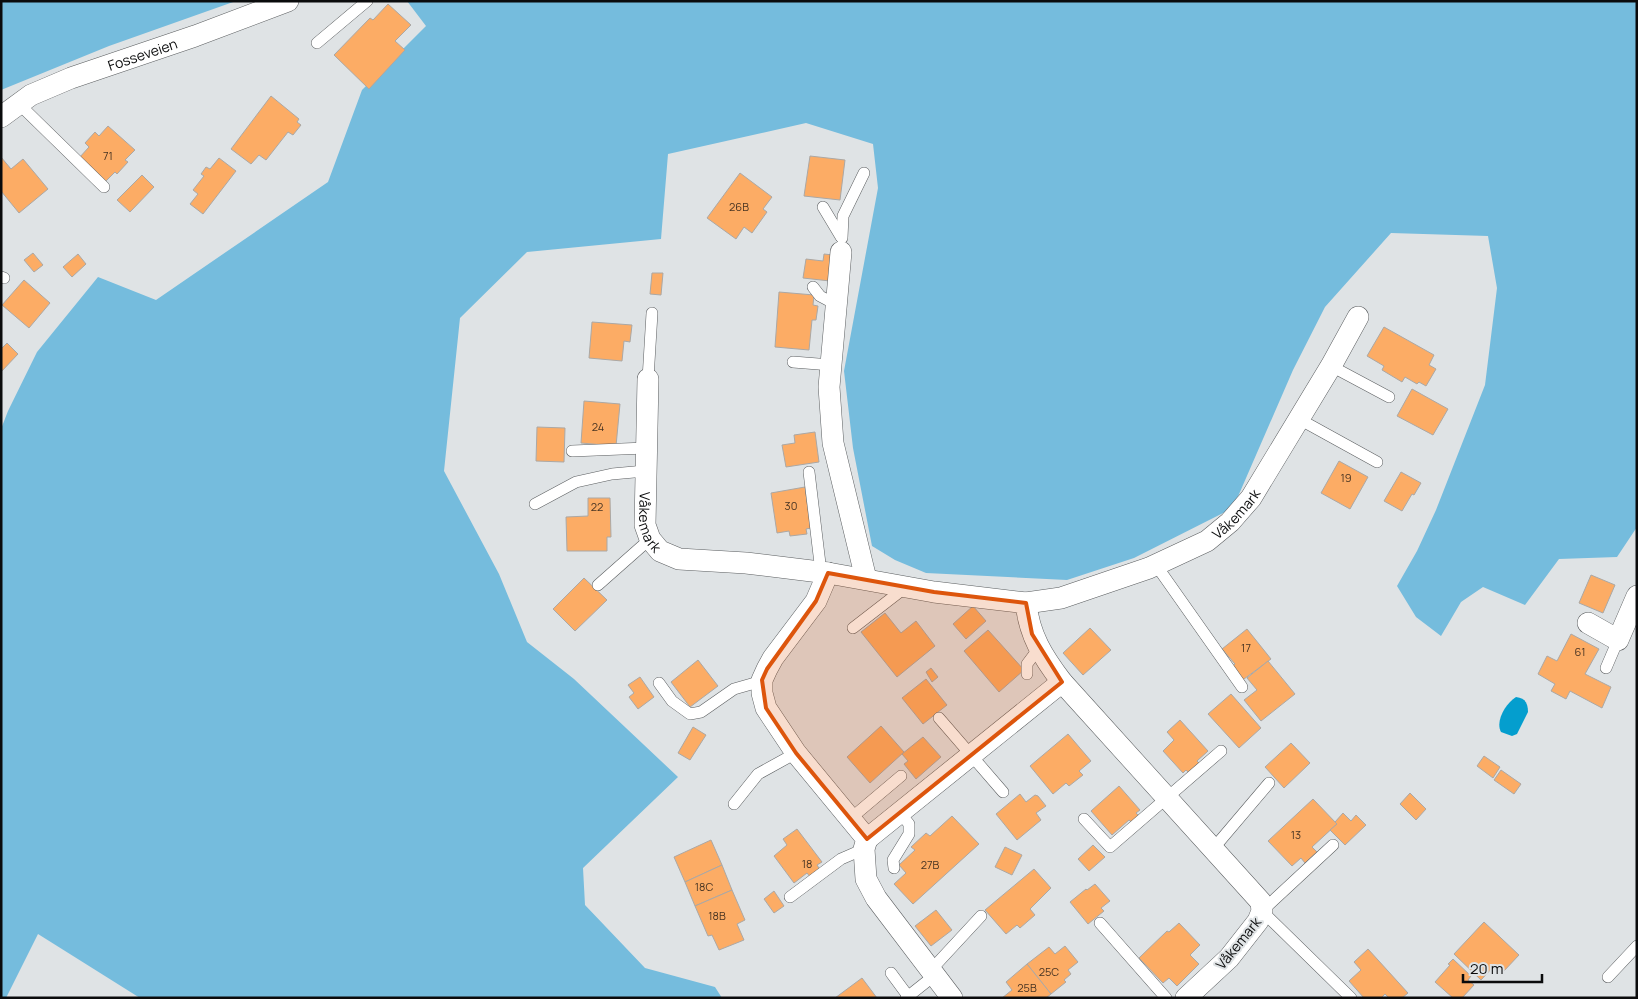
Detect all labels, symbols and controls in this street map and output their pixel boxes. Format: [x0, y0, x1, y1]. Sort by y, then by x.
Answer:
street label: Fosseveien [105, 33, 180, 74]
house number: 71 [103, 148, 113, 163]
house number: 26B [729, 199, 749, 214]
house number: 24 [592, 419, 604, 434]
house number: 19 [1340, 470, 1352, 485]
street label: Våkemark [1208, 484, 1264, 543]
street label: Våkemark [635, 492, 667, 557]
house number: 30 [785, 498, 797, 513]
house number: 22 [591, 499, 603, 514]
house number: 17 [1241, 640, 1251, 655]
house number: 61 [1575, 644, 1585, 659]
house number: 13 [1291, 827, 1301, 842]
house number: 18 [802, 856, 812, 871]
house number: 27B [921, 857, 940, 872]
house number: 18C [695, 879, 713, 894]
house number: 18B [708, 908, 726, 923]
street label: Våkemark [1211, 912, 1266, 973]
scale bar [1463, 952, 1542, 984]
text: 20 m [1470, 958, 1503, 979]
house number: 25C [1039, 964, 1059, 979]
house number: 25B [1017, 980, 1037, 995]

